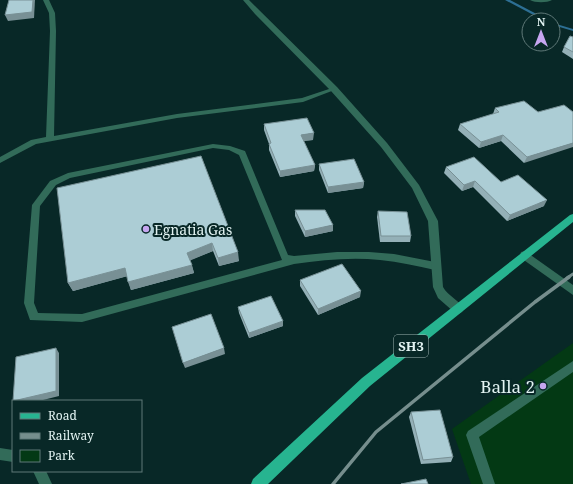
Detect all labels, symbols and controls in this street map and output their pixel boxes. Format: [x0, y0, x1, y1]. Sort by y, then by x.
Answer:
north arrow [521, 12, 561, 52]
text: N [537, 14, 546, 29]
place label: Egnatia Gas [154, 220, 232, 239]
marker: Egnatia Gas [141, 224, 151, 234]
road number: SH3 [394, 335, 428, 357]
place label: Balla 2 [480, 375, 535, 398]
marker: Balla 2 [538, 381, 548, 391]
legend [12, 400, 142, 472]
text: Road [48, 407, 78, 424]
text: Railway [48, 427, 94, 444]
text: Park [48, 447, 76, 464]

